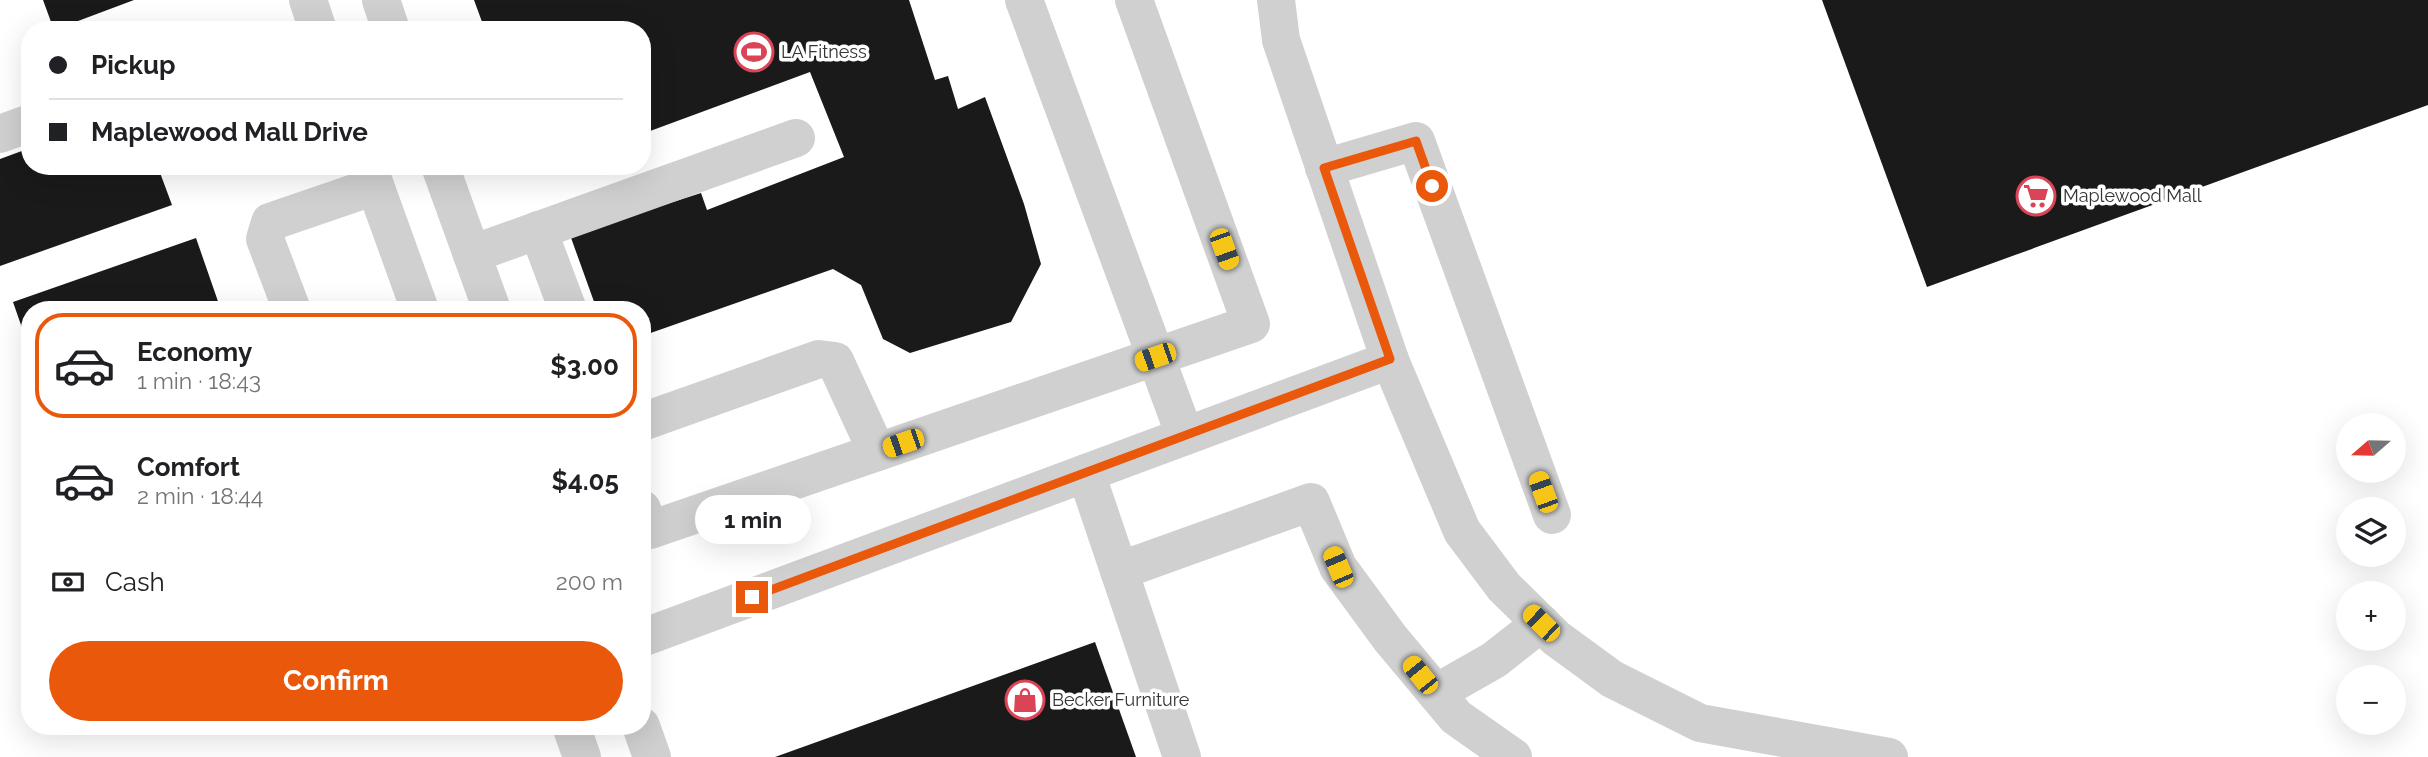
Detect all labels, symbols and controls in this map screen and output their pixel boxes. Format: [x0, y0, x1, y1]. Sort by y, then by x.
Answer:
sports icon: LA Fitness [733, 31, 775, 73]
place label: LA Fitness [781, 41, 867, 62]
text: Pickup [91, 50, 176, 80]
text: Maplewood Mall Drive [91, 117, 368, 147]
route start [1416, 170, 1448, 202]
supermarket icon: Maplewood Mall [2015, 175, 2057, 217]
place label: Maplewood Mall [2063, 185, 2202, 206]
car [1207, 226, 1242, 272]
icon: car [53, 334, 116, 397]
text: Economy [137, 337, 252, 367]
car [1132, 340, 1179, 374]
text: $3.00 [550, 351, 619, 381]
text: 1 min · 18:43 [137, 367, 261, 394]
north arrow [2336, 413, 2406, 483]
map controls [2336, 413, 2406, 735]
car [880, 426, 927, 460]
icon: car [53, 449, 116, 512]
text: Comfort [137, 452, 240, 482]
text: $4.05 [551, 466, 619, 496]
car [1526, 469, 1561, 515]
text: 2 min · 18:44 [137, 482, 263, 509]
callout: 1 min [694, 496, 810, 544]
button: layers [2336, 497, 2406, 567]
text: 1 min [724, 506, 782, 533]
car [1321, 544, 1356, 590]
icon: cash [49, 563, 87, 601]
text: Cash [105, 567, 165, 597]
text: 200 m [556, 568, 623, 595]
route end [736, 581, 768, 613]
button: + [2336, 581, 2406, 651]
car [1519, 601, 1564, 645]
button: Confirm [49, 641, 623, 721]
car [1399, 652, 1442, 698]
button: − [2336, 665, 2406, 735]
shop icon: Becker Furniture [1004, 679, 1046, 721]
place label: Becker Furniture [1052, 689, 1190, 710]

